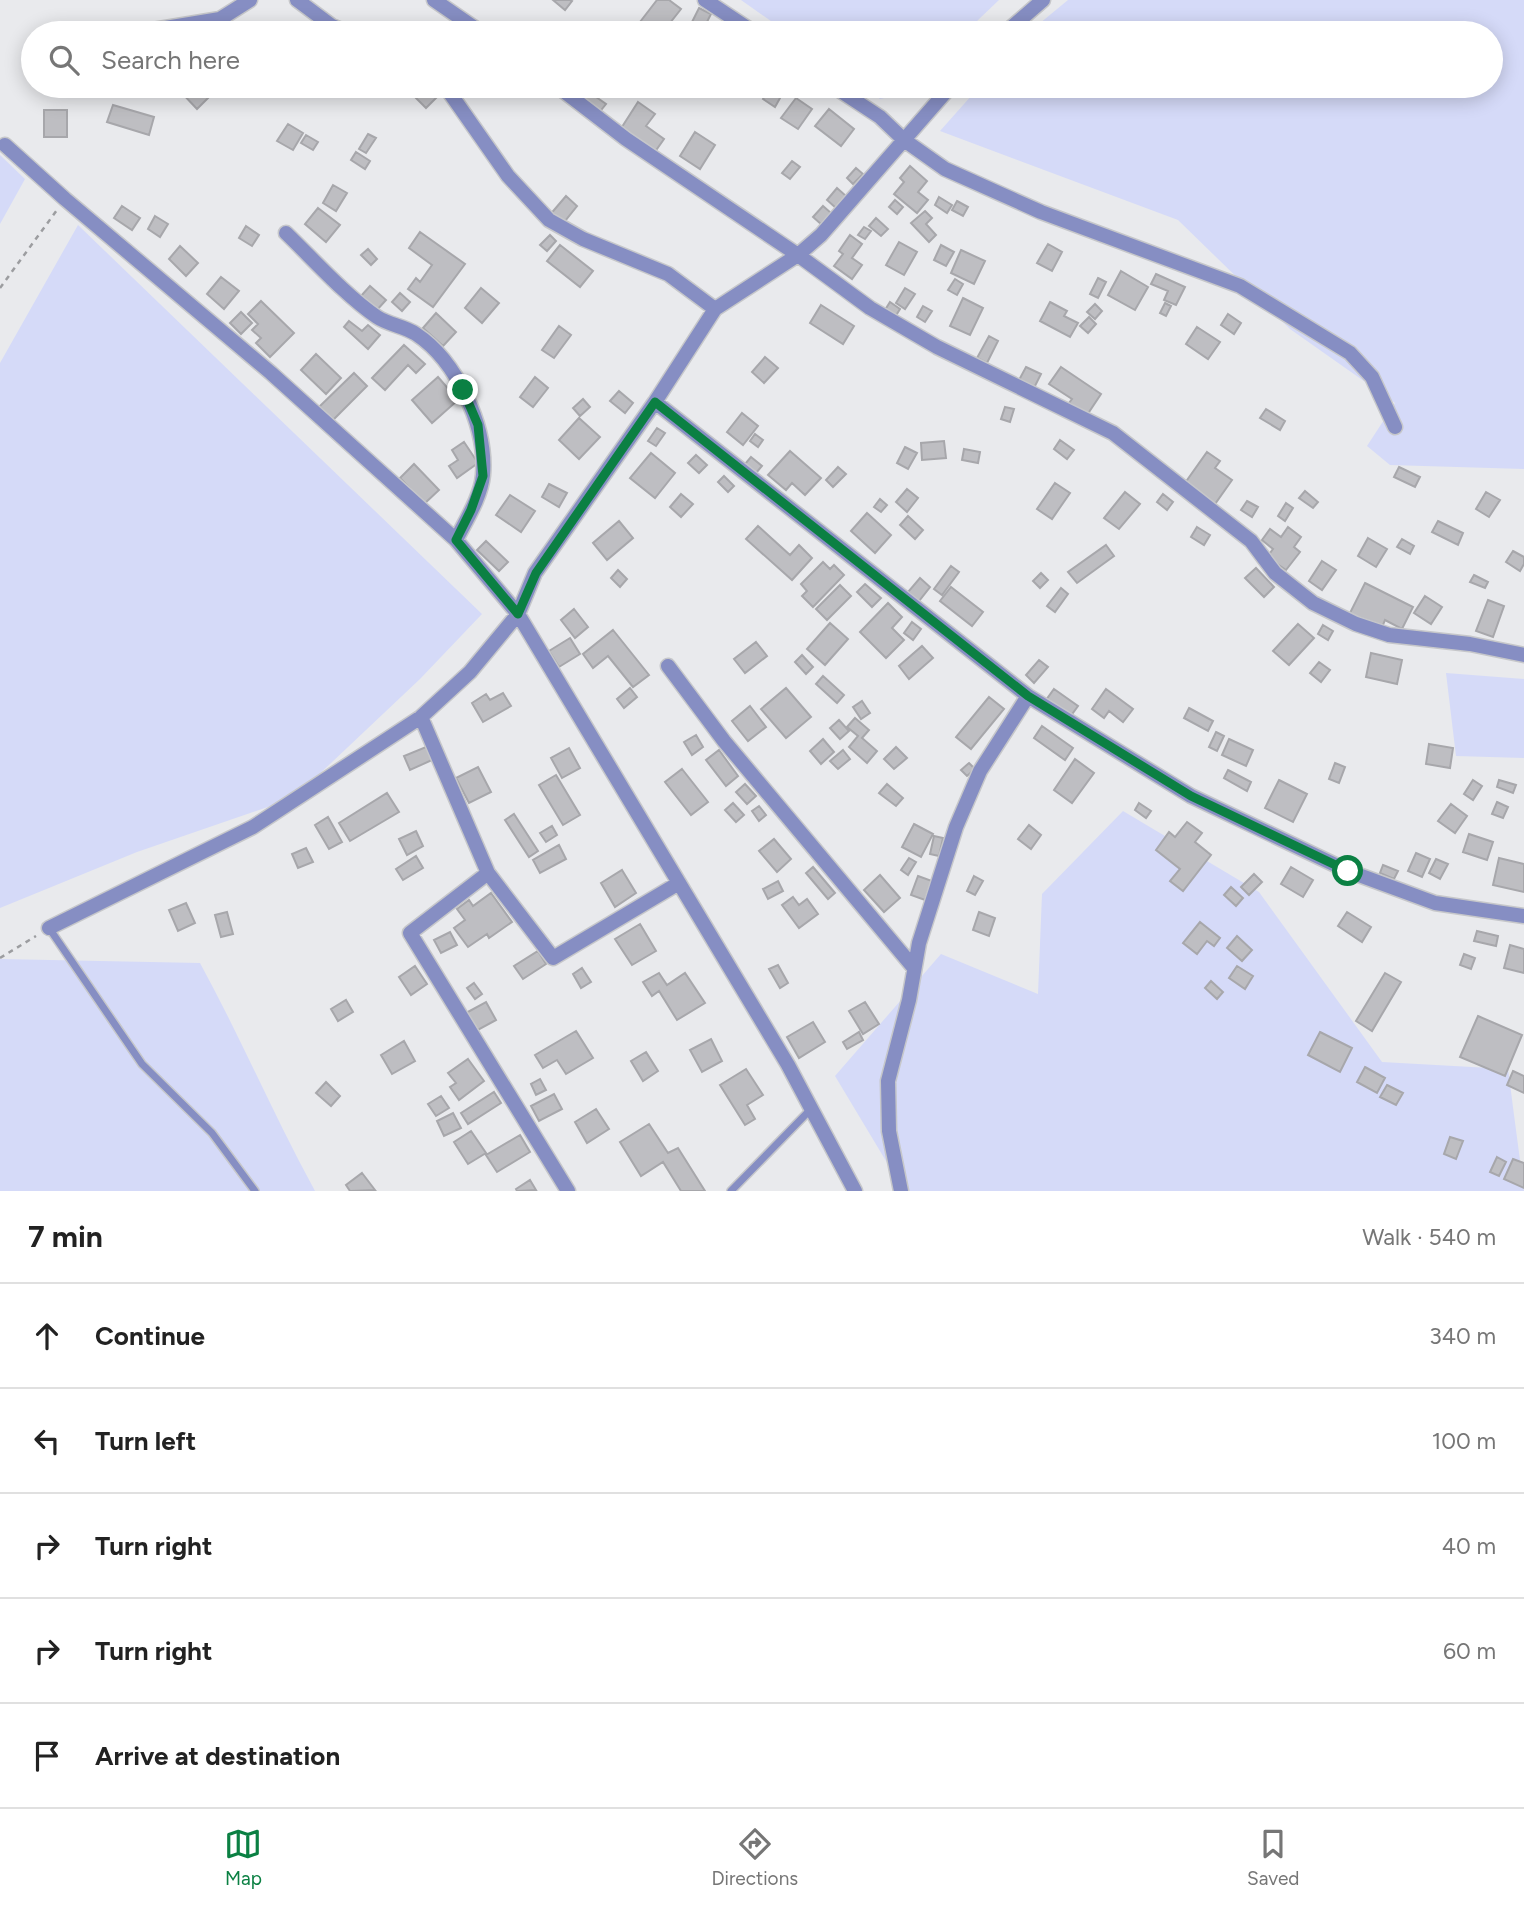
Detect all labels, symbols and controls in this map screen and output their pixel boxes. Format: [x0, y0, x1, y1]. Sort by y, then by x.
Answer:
search box [21, 21, 1503, 98]
icon: search [45, 41, 83, 79]
text: Search here [101, 44, 240, 76]
route end [447, 374, 478, 405]
route start [1332, 855, 1363, 886]
text: 7 min [28, 1218, 103, 1255]
text: Walk · 540 m [1362, 1223, 1496, 1251]
icon: ahead [28, 1317, 66, 1355]
text: Continue [95, 1320, 205, 1352]
text: 340 m [1429, 1322, 1496, 1350]
icon: left [28, 1422, 66, 1460]
text: Turn left [95, 1425, 196, 1457]
text: 100 m [1432, 1427, 1496, 1455]
icon: right [28, 1527, 66, 1565]
text: Turn right [95, 1530, 212, 1562]
text: 40 m [1442, 1532, 1496, 1560]
icon: right [28, 1632, 66, 1670]
text: Turn right [95, 1635, 212, 1667]
text: 60 m [1443, 1637, 1496, 1665]
icon: arrive [28, 1737, 66, 1775]
text: Arrive at destination [95, 1740, 340, 1772]
tab: Map [224, 1825, 262, 1890]
tab: Directions [711, 1825, 798, 1890]
tab: Saved [1247, 1825, 1299, 1890]

